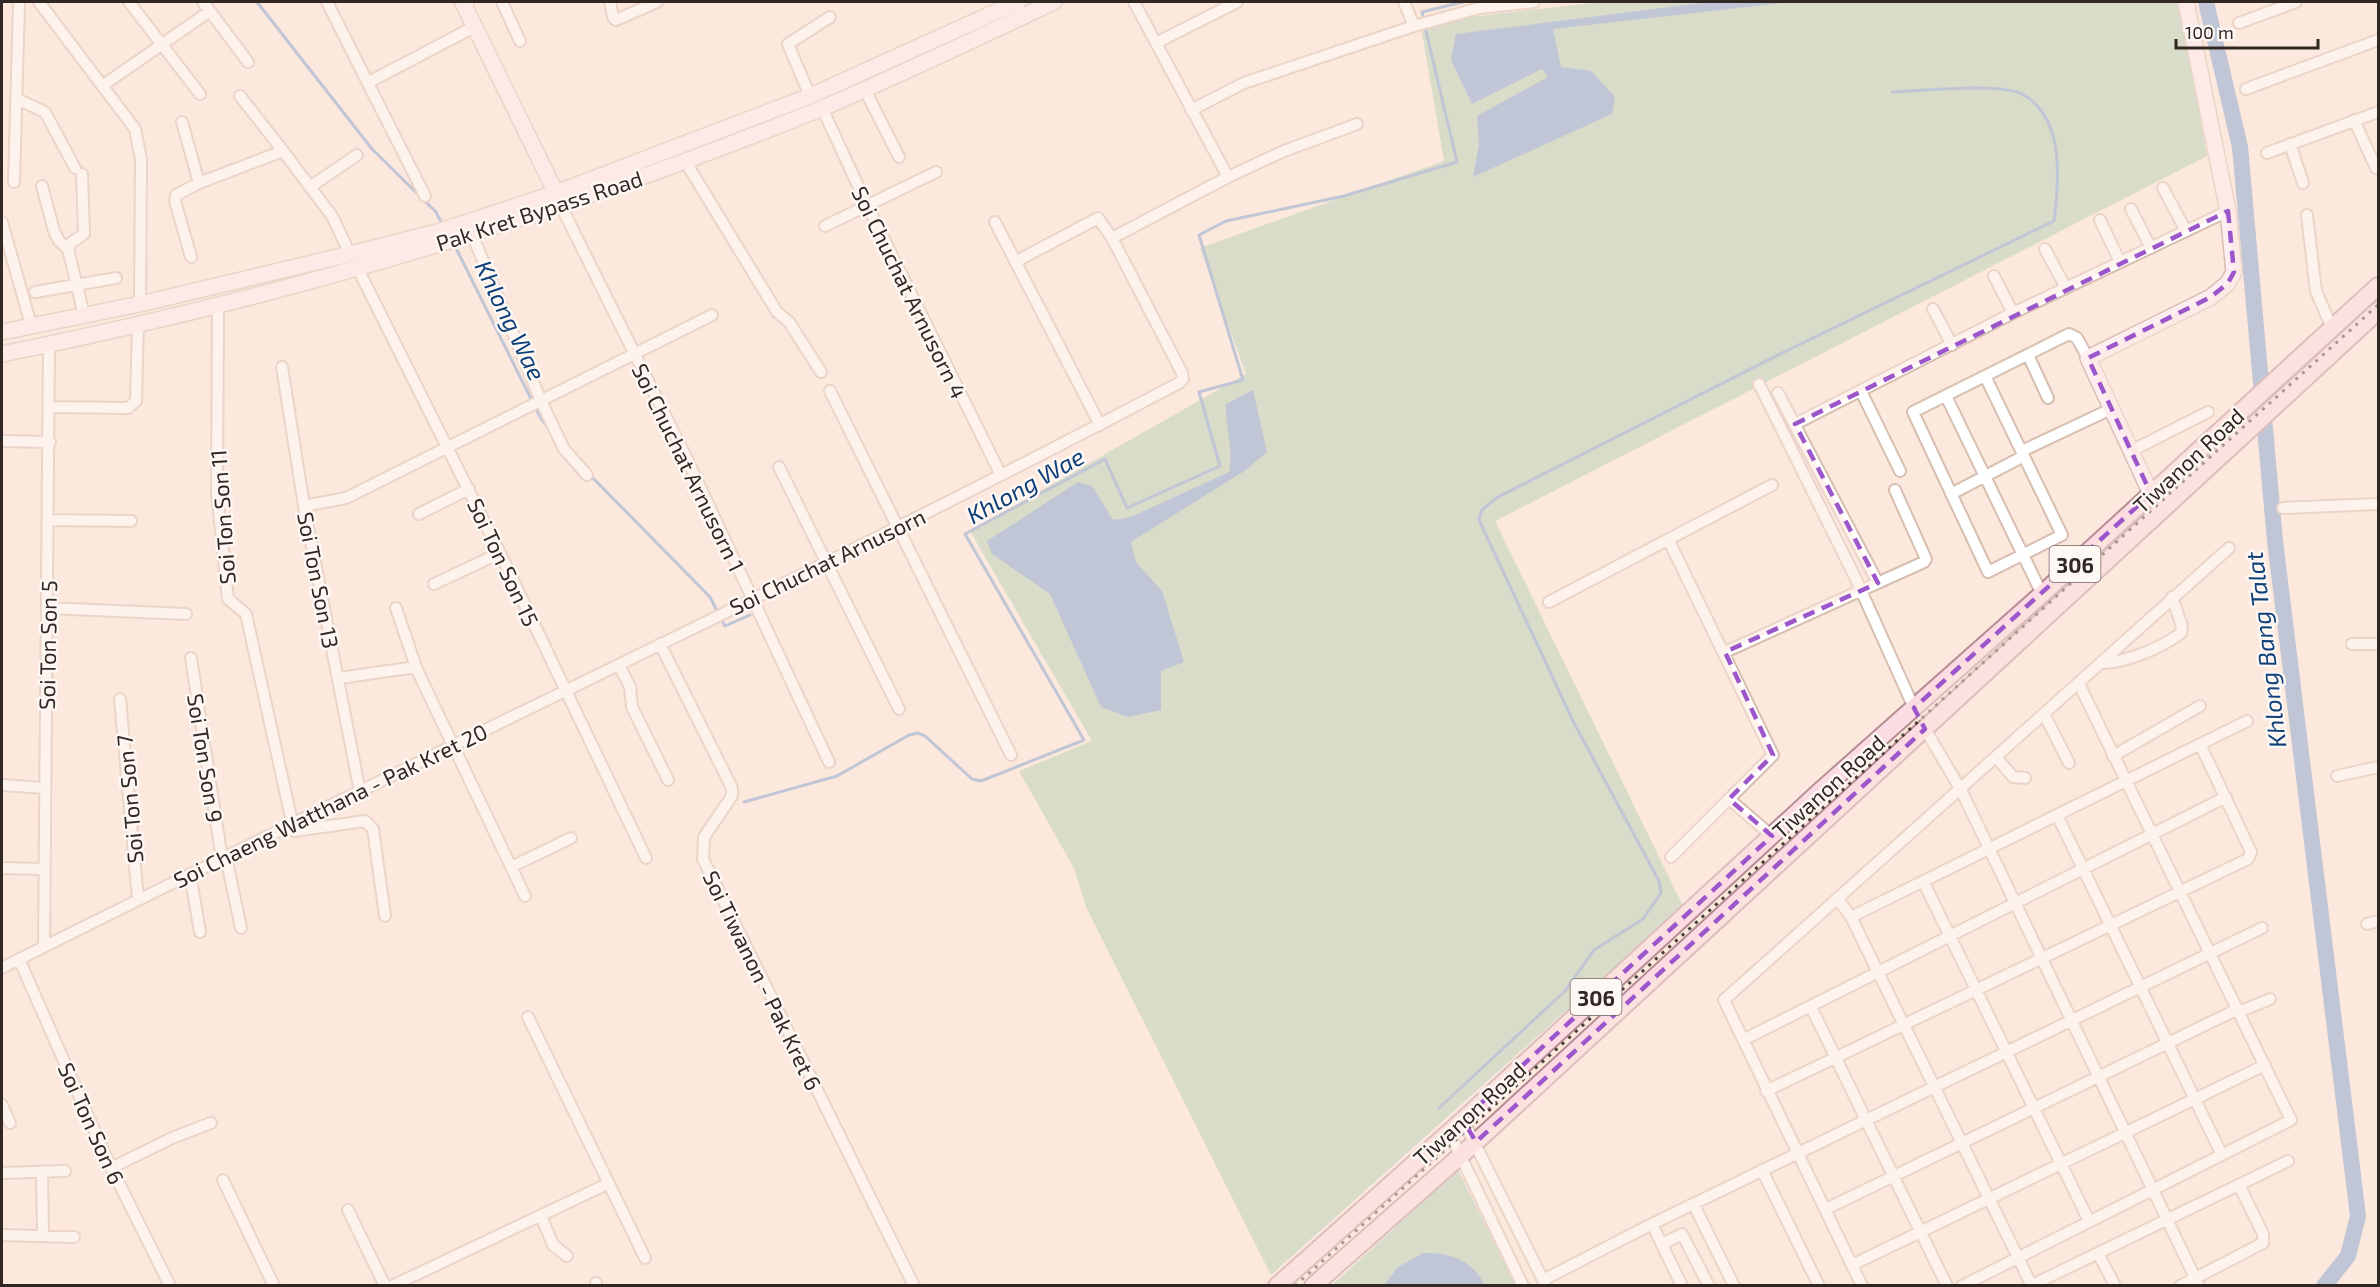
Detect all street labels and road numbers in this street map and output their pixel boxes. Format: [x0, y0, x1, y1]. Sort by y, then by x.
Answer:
street label: Pak Kret Bypass Road [432, 164, 646, 256]
street label: Soi Chuchat Arnusorn 4 [847, 182, 973, 402]
street label: Soi Chuchat Arnusorn 1 [627, 359, 751, 575]
street label: Tiwanon Road [2127, 402, 2249, 518]
street label: Soi Ton Son 11 [204, 449, 240, 585]
street label: Soi Ton Son 15 [463, 494, 545, 630]
street label: Soi Chuchat Arnusorn [725, 502, 929, 620]
street label: Soi Ton Son 13 [293, 509, 345, 651]
road number: 306 [2050, 546, 2100, 582]
street label: Soi Ton Son 5 [33, 580, 61, 710]
street label: Soi Ton Son 9 [183, 692, 229, 824]
street label: Soi Chaeng Watthana - Pak Kret 20 [169, 717, 491, 893]
street label: Tiwanon Road [1767, 729, 1889, 843]
street label: Soi Ton Son 7 [110, 734, 148, 864]
street label: Soi Tiwanon - Pak Kret 6 [699, 866, 827, 1094]
road number: 306 [1570, 979, 1622, 1015]
street label: Tiwanon Road [1408, 1056, 1530, 1170]
street label: Soi Ton Son 6 [54, 1058, 130, 1188]

